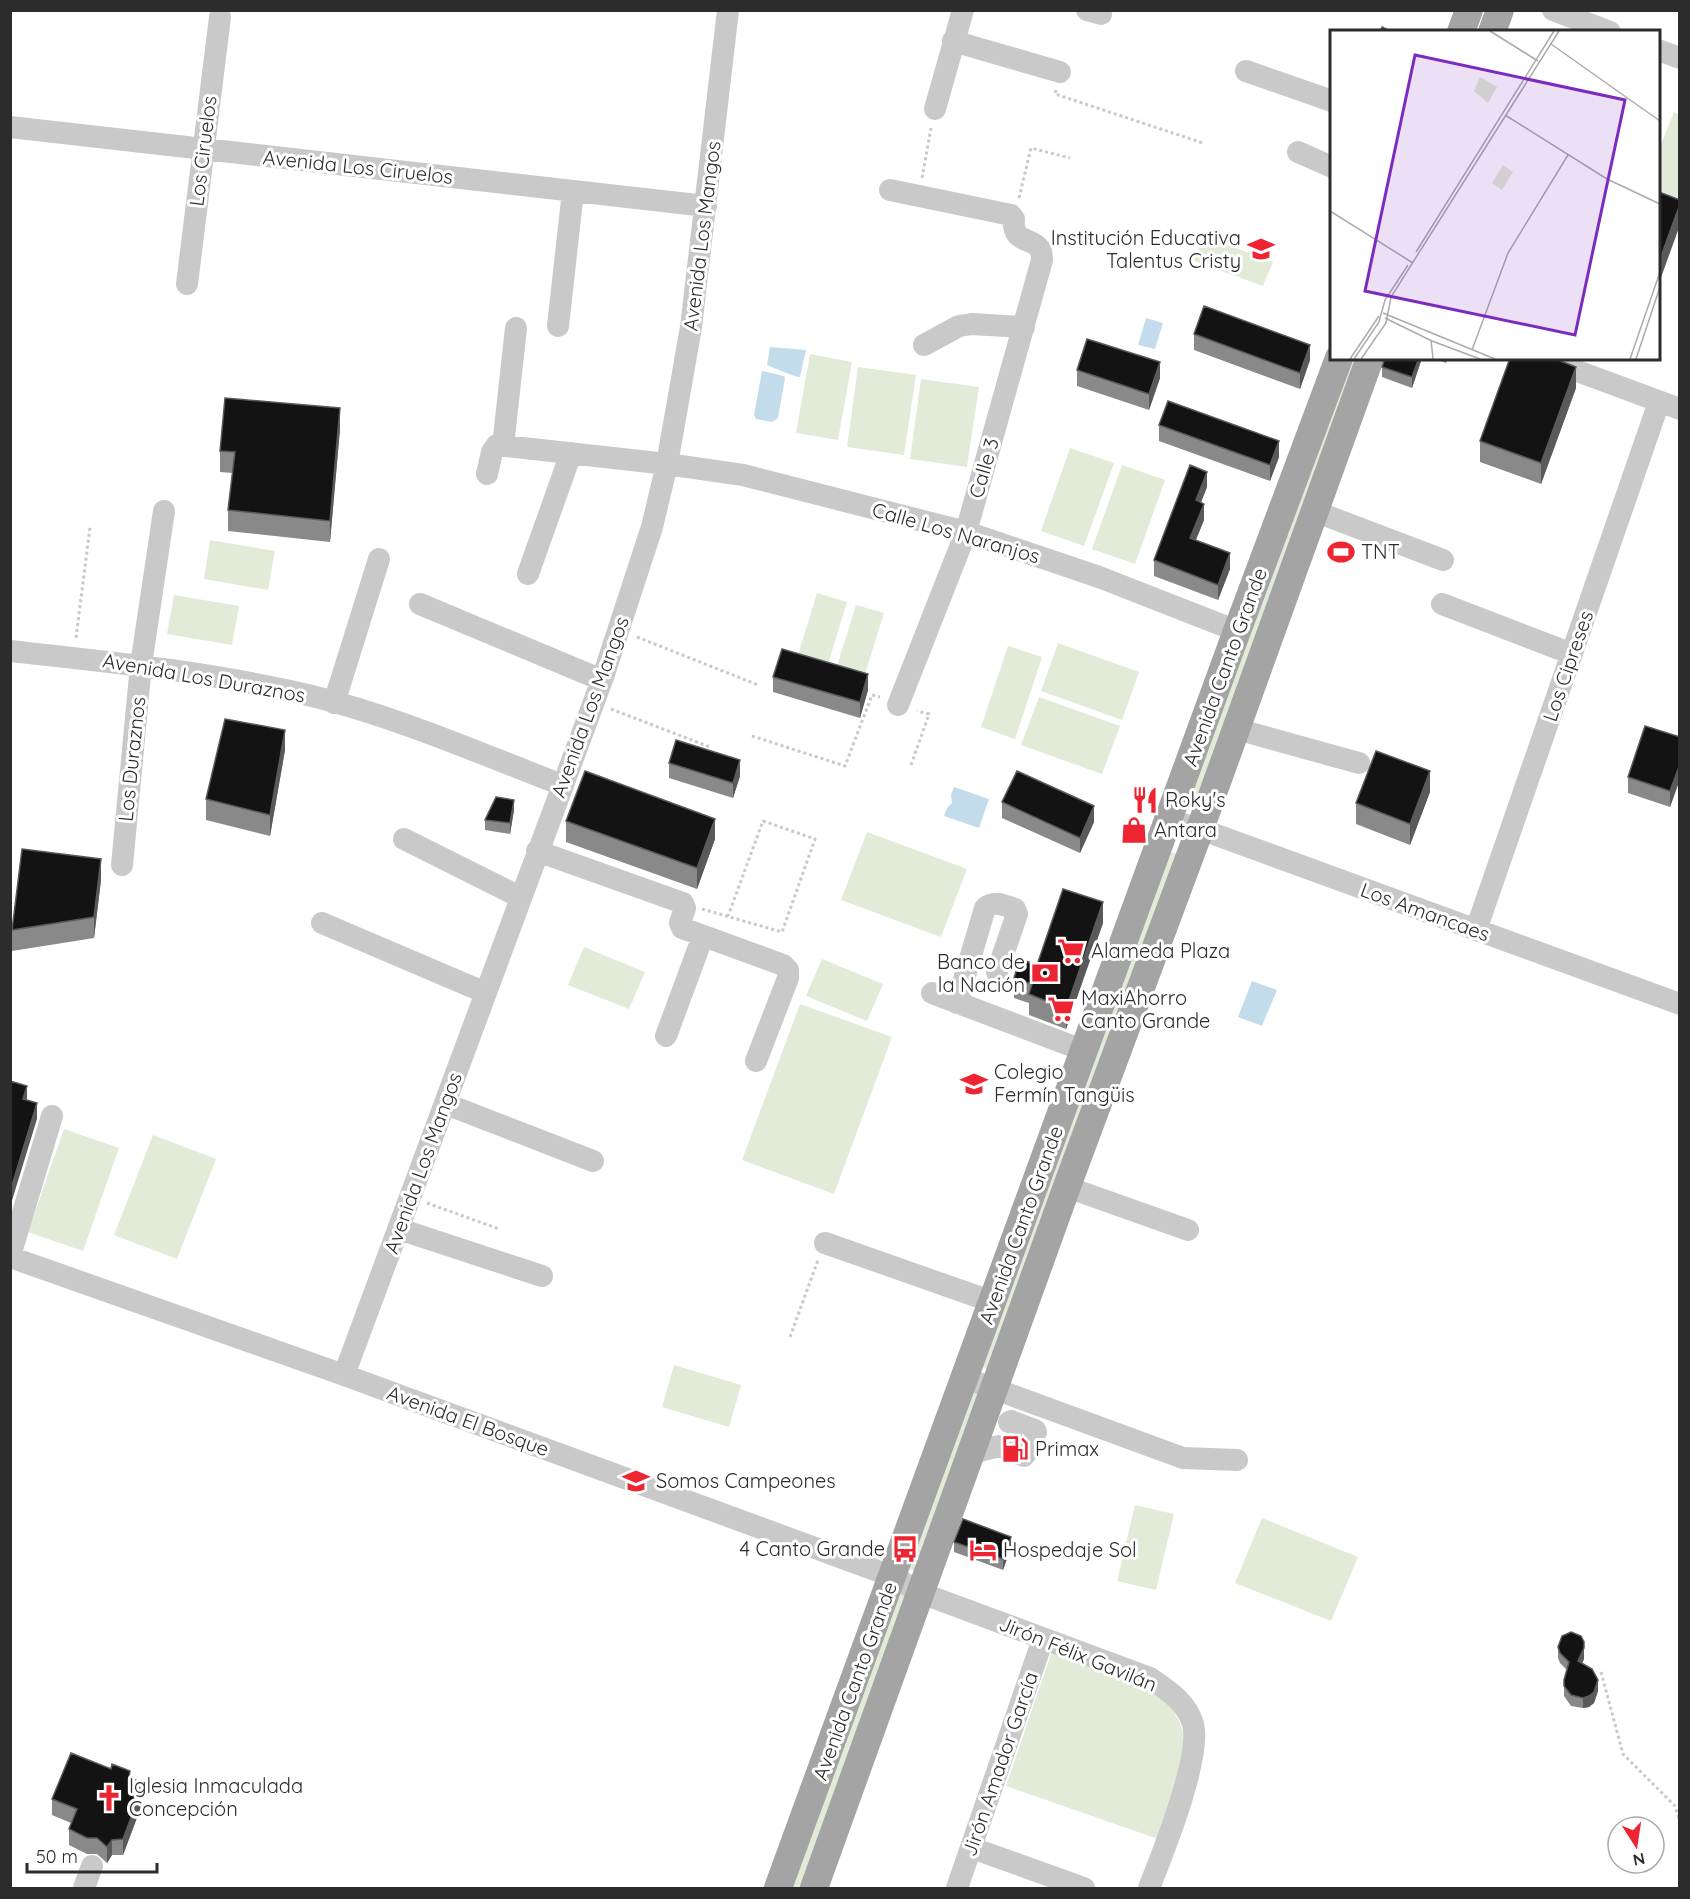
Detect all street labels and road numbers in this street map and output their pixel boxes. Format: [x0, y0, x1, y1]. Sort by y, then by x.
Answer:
street label: Los Ciruelos [183, 94, 222, 208]
street label: Avenida Los Mangos [677, 140, 726, 332]
street label: Avenida Los Ciruelos [262, 144, 454, 189]
street label: Calle 3 [963, 435, 1004, 501]
street label: Calle Los Naranjos [869, 497, 1043, 568]
street label: Avenida Canto Grande [1177, 564, 1272, 769]
street label: Los Cipreses [1537, 607, 1598, 725]
street label: Avenida Los Mangos [545, 613, 634, 801]
street label: Avenida Los Duraznos [101, 647, 307, 708]
street label: Los Duraznos [113, 695, 150, 823]
street label: Los Amancaes [1357, 877, 1493, 946]
street label: Avenida Los Mangos [378, 1069, 467, 1257]
street label: Avenida Canto Grande [973, 1122, 1068, 1327]
street label: Avenida El Bosque [384, 1380, 553, 1461]
street label: Avenida Canto Grande [807, 1578, 902, 1783]
street label: Jirón Félix Gavilán [996, 1610, 1161, 1697]
street label: Jirón Amador García [956, 1668, 1043, 1859]

